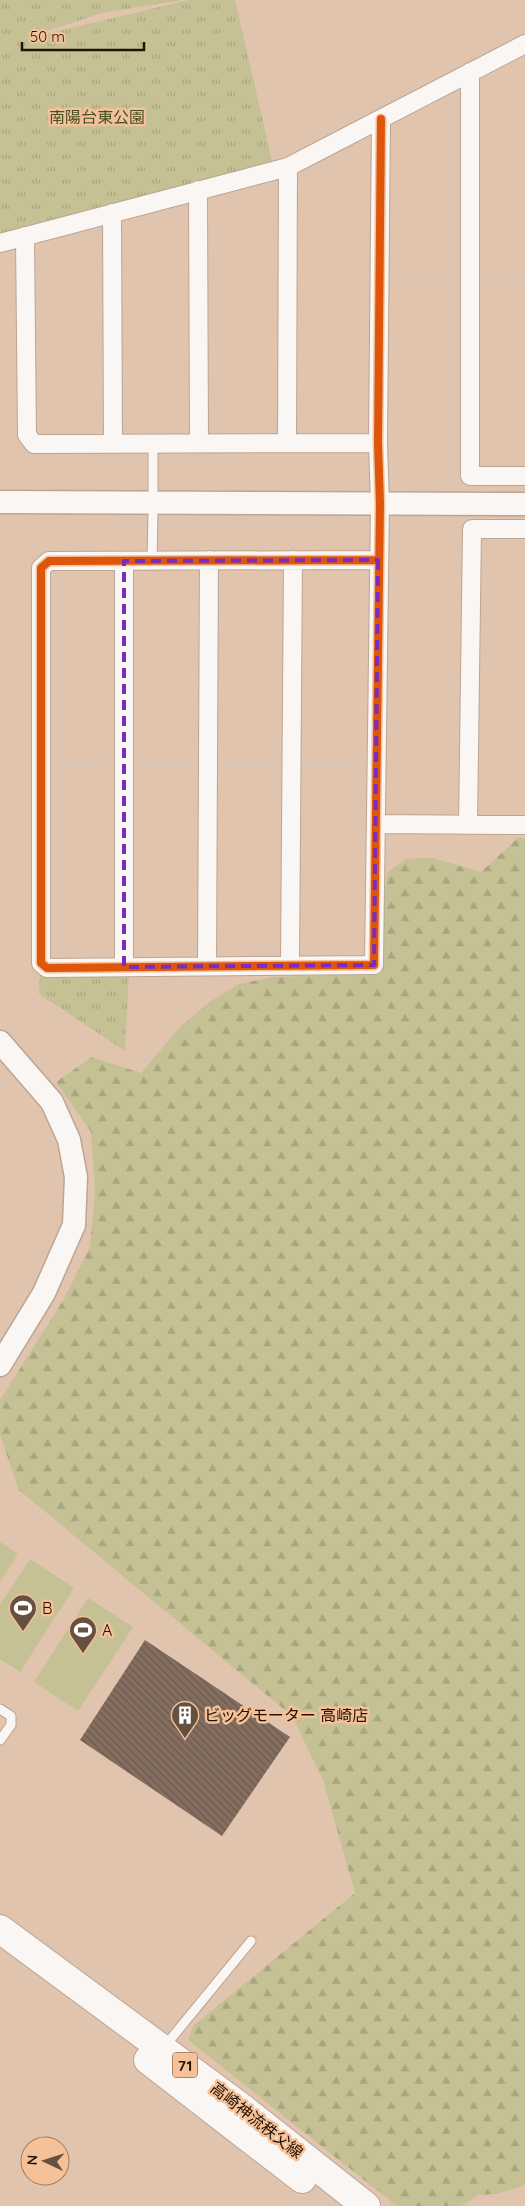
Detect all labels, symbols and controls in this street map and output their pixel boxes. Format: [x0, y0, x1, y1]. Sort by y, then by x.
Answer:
scale bar [22, 20, 145, 52]
text: 50 m [30, 27, 65, 46]
park label: 南陽台東公園 [49, 107, 145, 127]
sports icon: B [8, 1593, 38, 1632]
place label: B [42, 1598, 52, 1618]
sports icon: A [68, 1615, 98, 1654]
place label: A [102, 1620, 112, 1640]
building icon: ビッグモーター 高崎店 [170, 1700, 200, 1739]
place label: ビッグモーター 高崎店 [204, 1705, 368, 1725]
road number: 71 [172, 2052, 198, 2078]
street label: 高崎神流秩父線 [207, 2078, 307, 2162]
north arrow [20, 2136, 70, 2186]
text: N [23, 2154, 41, 2166]

